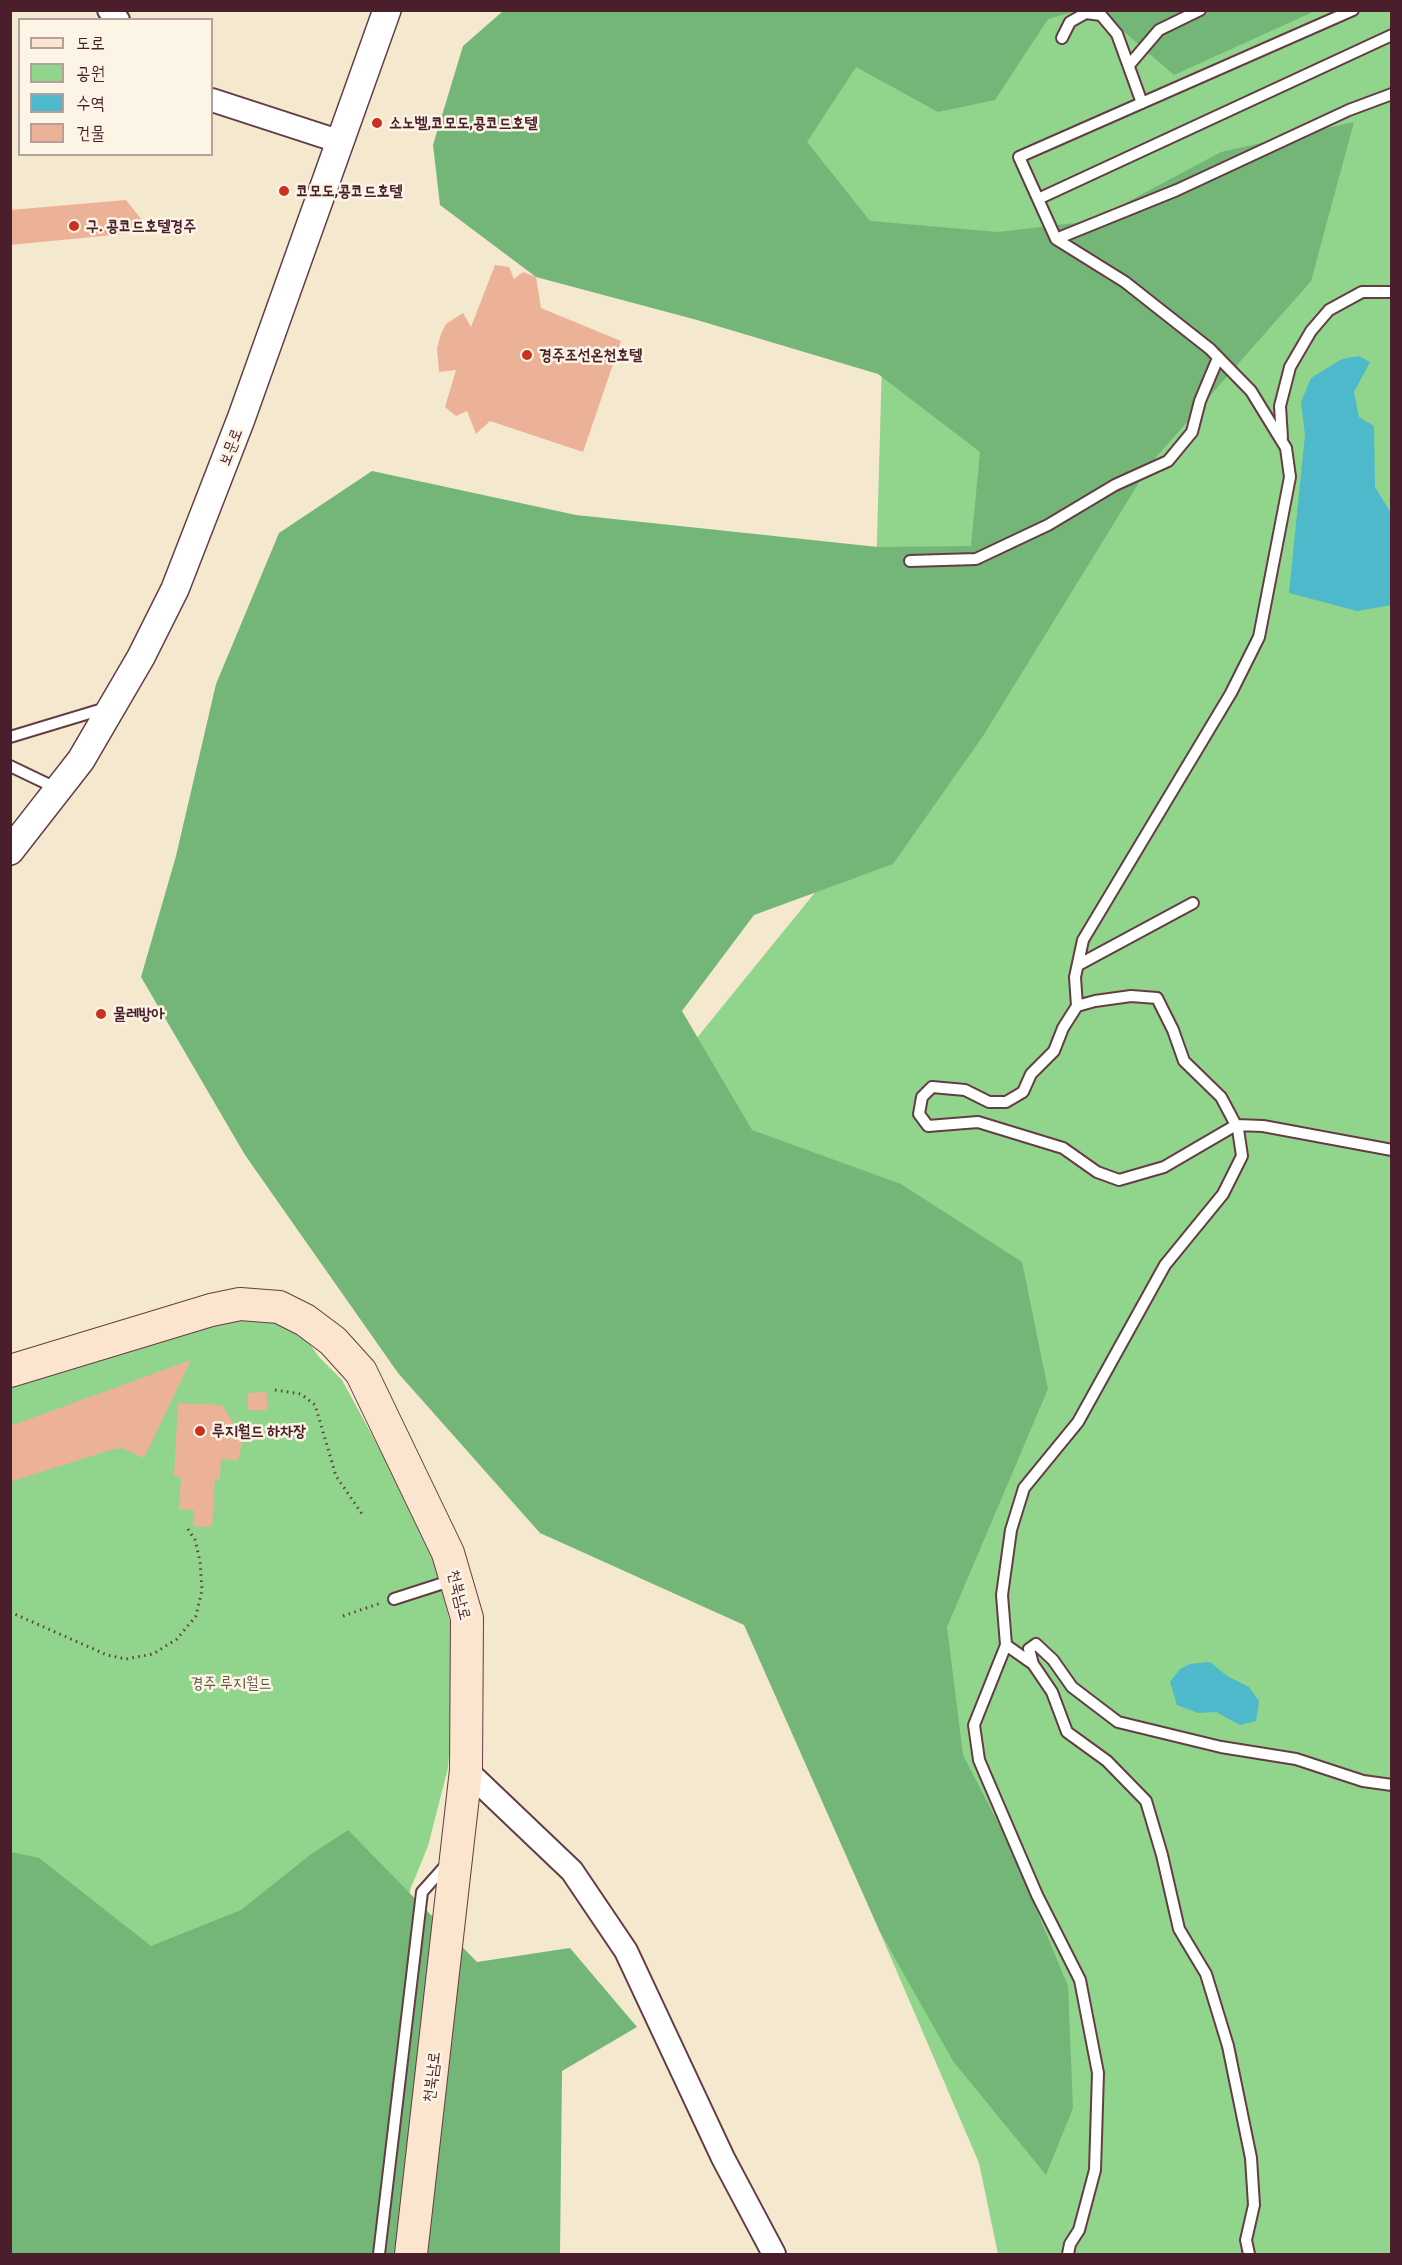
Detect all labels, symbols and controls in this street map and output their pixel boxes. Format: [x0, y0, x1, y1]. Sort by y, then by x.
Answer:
legend [18, 18, 213, 156]
text: 도로 [76, 31, 105, 54]
text: 공원 [76, 61, 105, 84]
text: 수역 [76, 91, 105, 114]
place label: 소노벨,코모도,콩코드호텔 [389, 113, 537, 133]
marker: 소노벨,코모도,콩코드호텔 [370, 116, 384, 130]
text: 건물 [76, 121, 105, 144]
place label: 코모도,콩코드호텔 [296, 181, 402, 201]
marker: 코모도,콩코드호텔 [277, 184, 291, 198]
place label: 구. 콩코드호텔경주 [86, 216, 196, 236]
marker: 구. 콩코드호텔경주 [67, 219, 81, 233]
place label: 경주조선온천호텔 [539, 345, 642, 365]
marker: 경주조선온천호텔 [520, 348, 534, 362]
street label: 보문로 [215, 426, 247, 468]
place label: 물레방아 [113, 1004, 164, 1024]
marker: 물레방아 [94, 1007, 108, 1021]
place label: 루지월드 하차장 [212, 1421, 306, 1441]
marker: 루지월드 하차장 [193, 1424, 207, 1438]
street label: 천북남로 [443, 1568, 475, 1622]
park label: 경주 루지월드 [190, 1673, 272, 1693]
street label: 천북남로 [419, 2050, 445, 2104]

